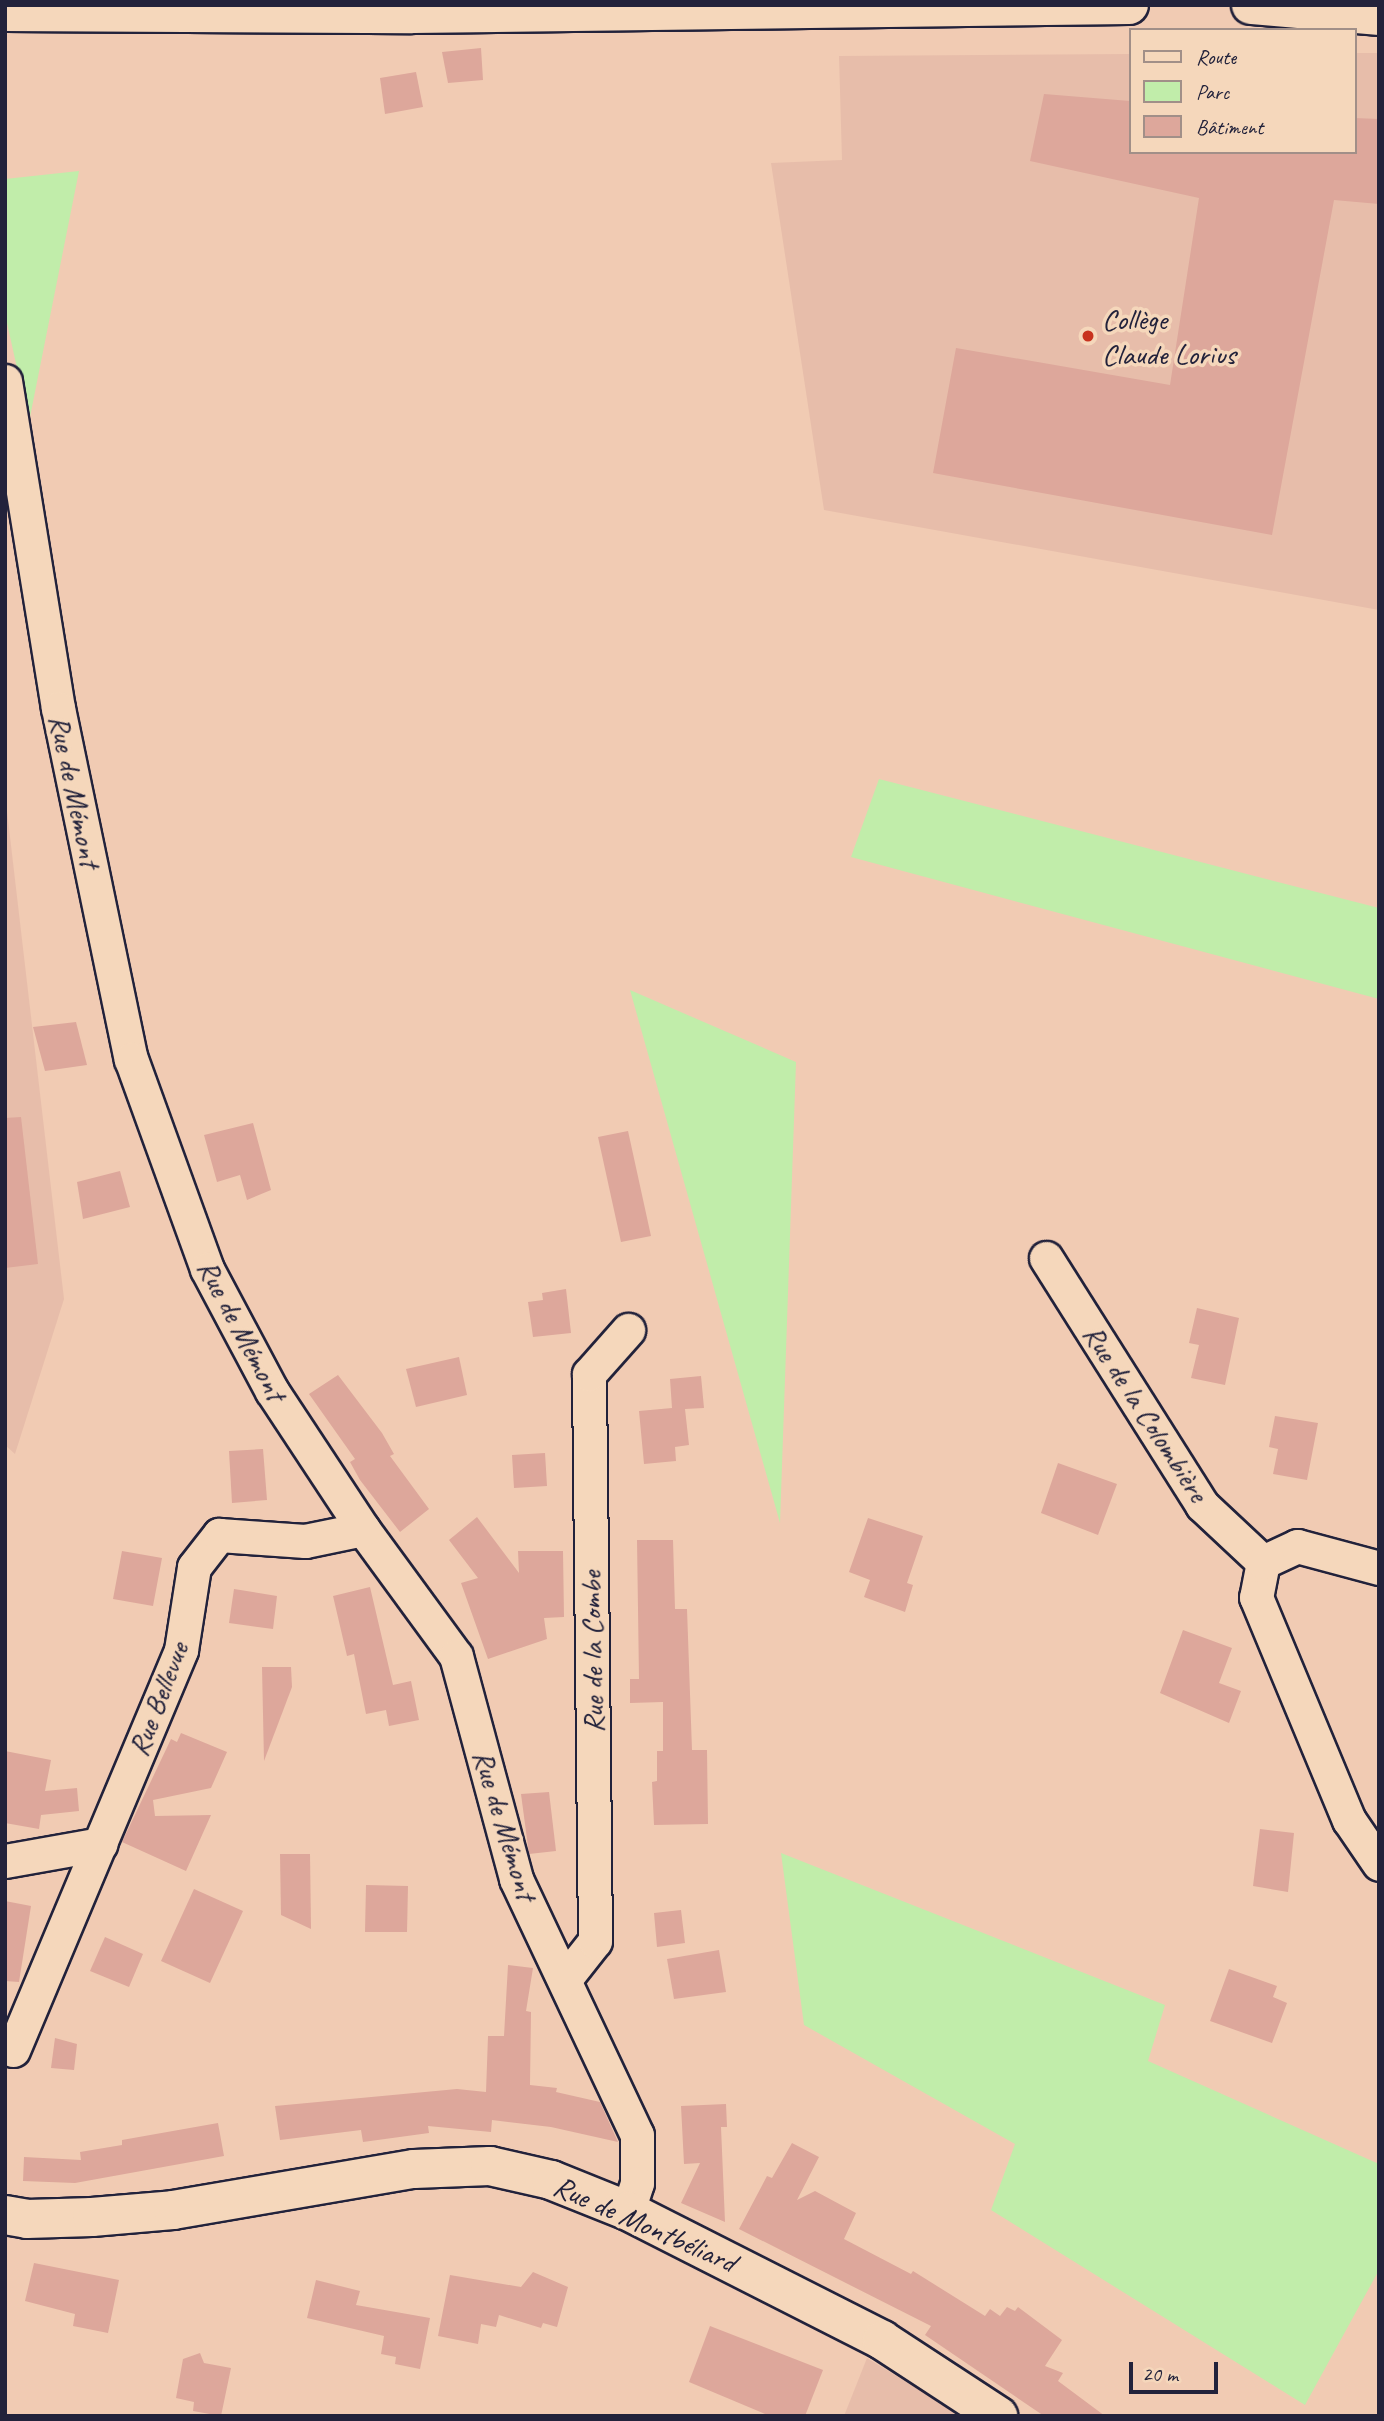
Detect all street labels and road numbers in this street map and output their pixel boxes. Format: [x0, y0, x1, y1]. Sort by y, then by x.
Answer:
street label: Rue de Mémont [41, 712, 109, 870]
street label: Rue de Mémont [190, 1253, 294, 1407]
street label: Rue de la Colombière [1075, 1317, 1217, 1509]
street label: Rue de la Combe [573, 1571, 611, 1733]
street label: Rue Bellevue [120, 1637, 196, 1761]
street label: Rue de Mémont [465, 1746, 545, 1904]
street label: Rue de Montbéliard [548, 2168, 742, 2280]

